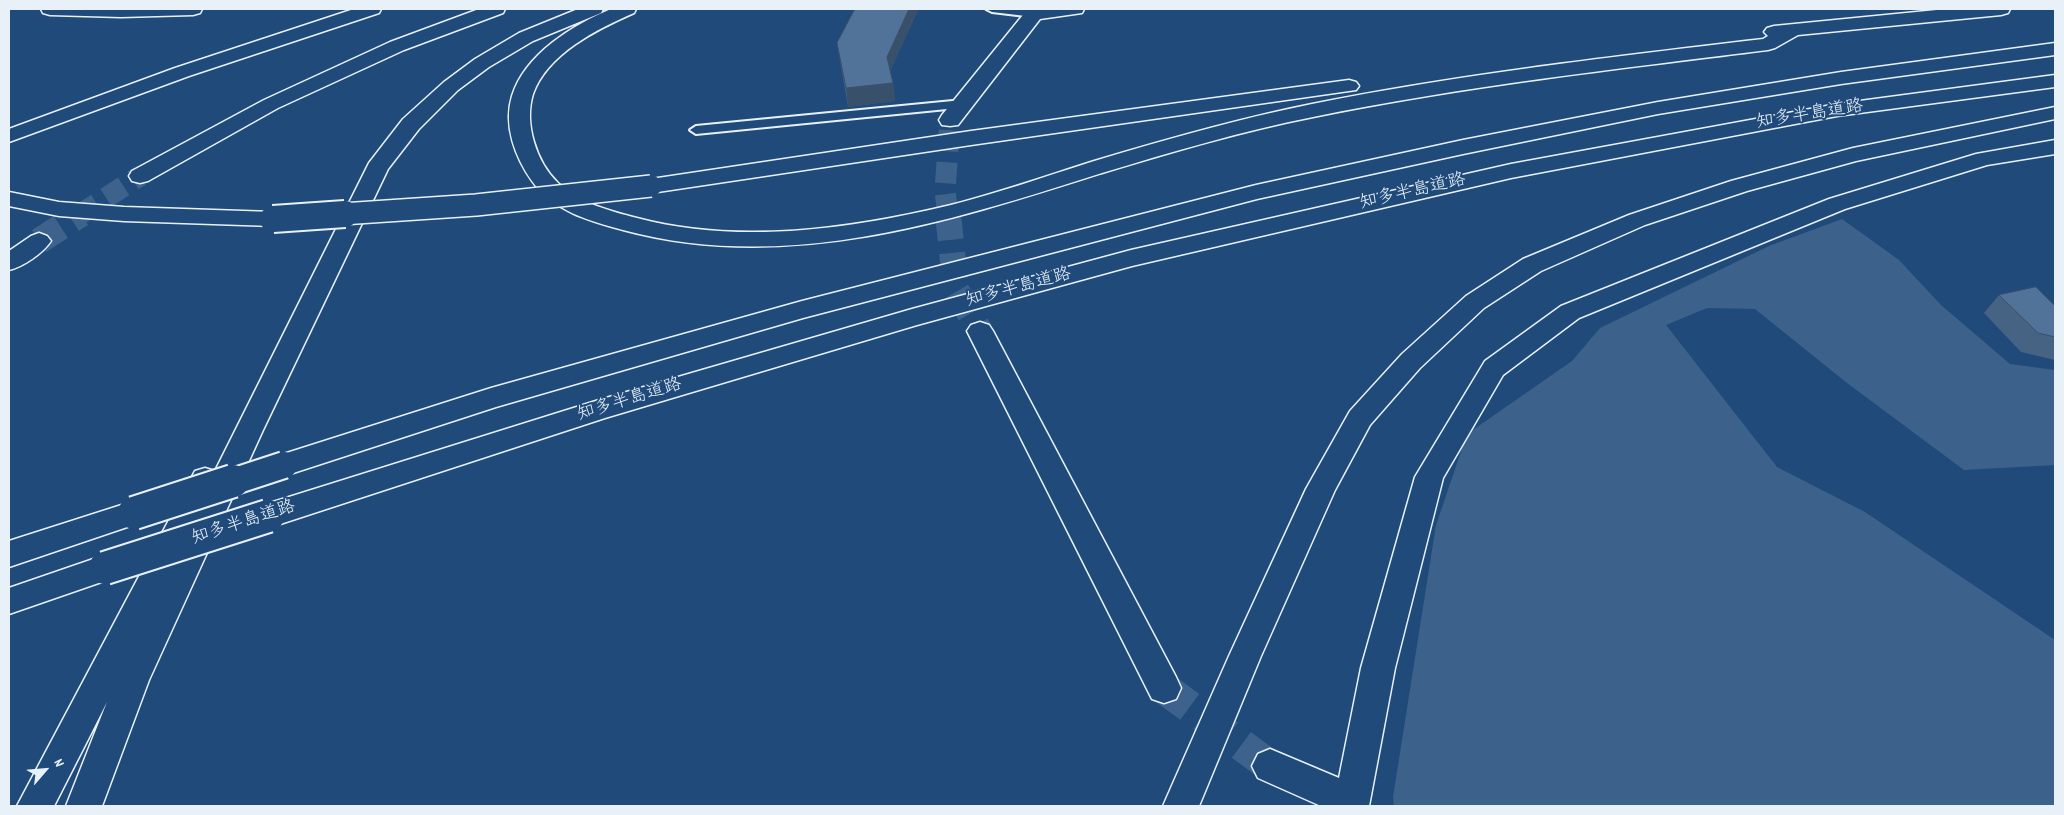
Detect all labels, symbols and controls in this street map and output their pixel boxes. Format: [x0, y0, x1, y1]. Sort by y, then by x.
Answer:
street label: 知多半島道路 [1755, 97, 1865, 135]
street label: 知多半島道路 [1358, 170, 1468, 216]
street label: 知多半島道路 [964, 265, 1074, 313]
street label: 知多半島道路 [575, 375, 685, 427]
street label: 知多半島道路 [189, 497, 299, 551]
north arrow [20, 745, 70, 795]
text: N [48, 756, 69, 771]

